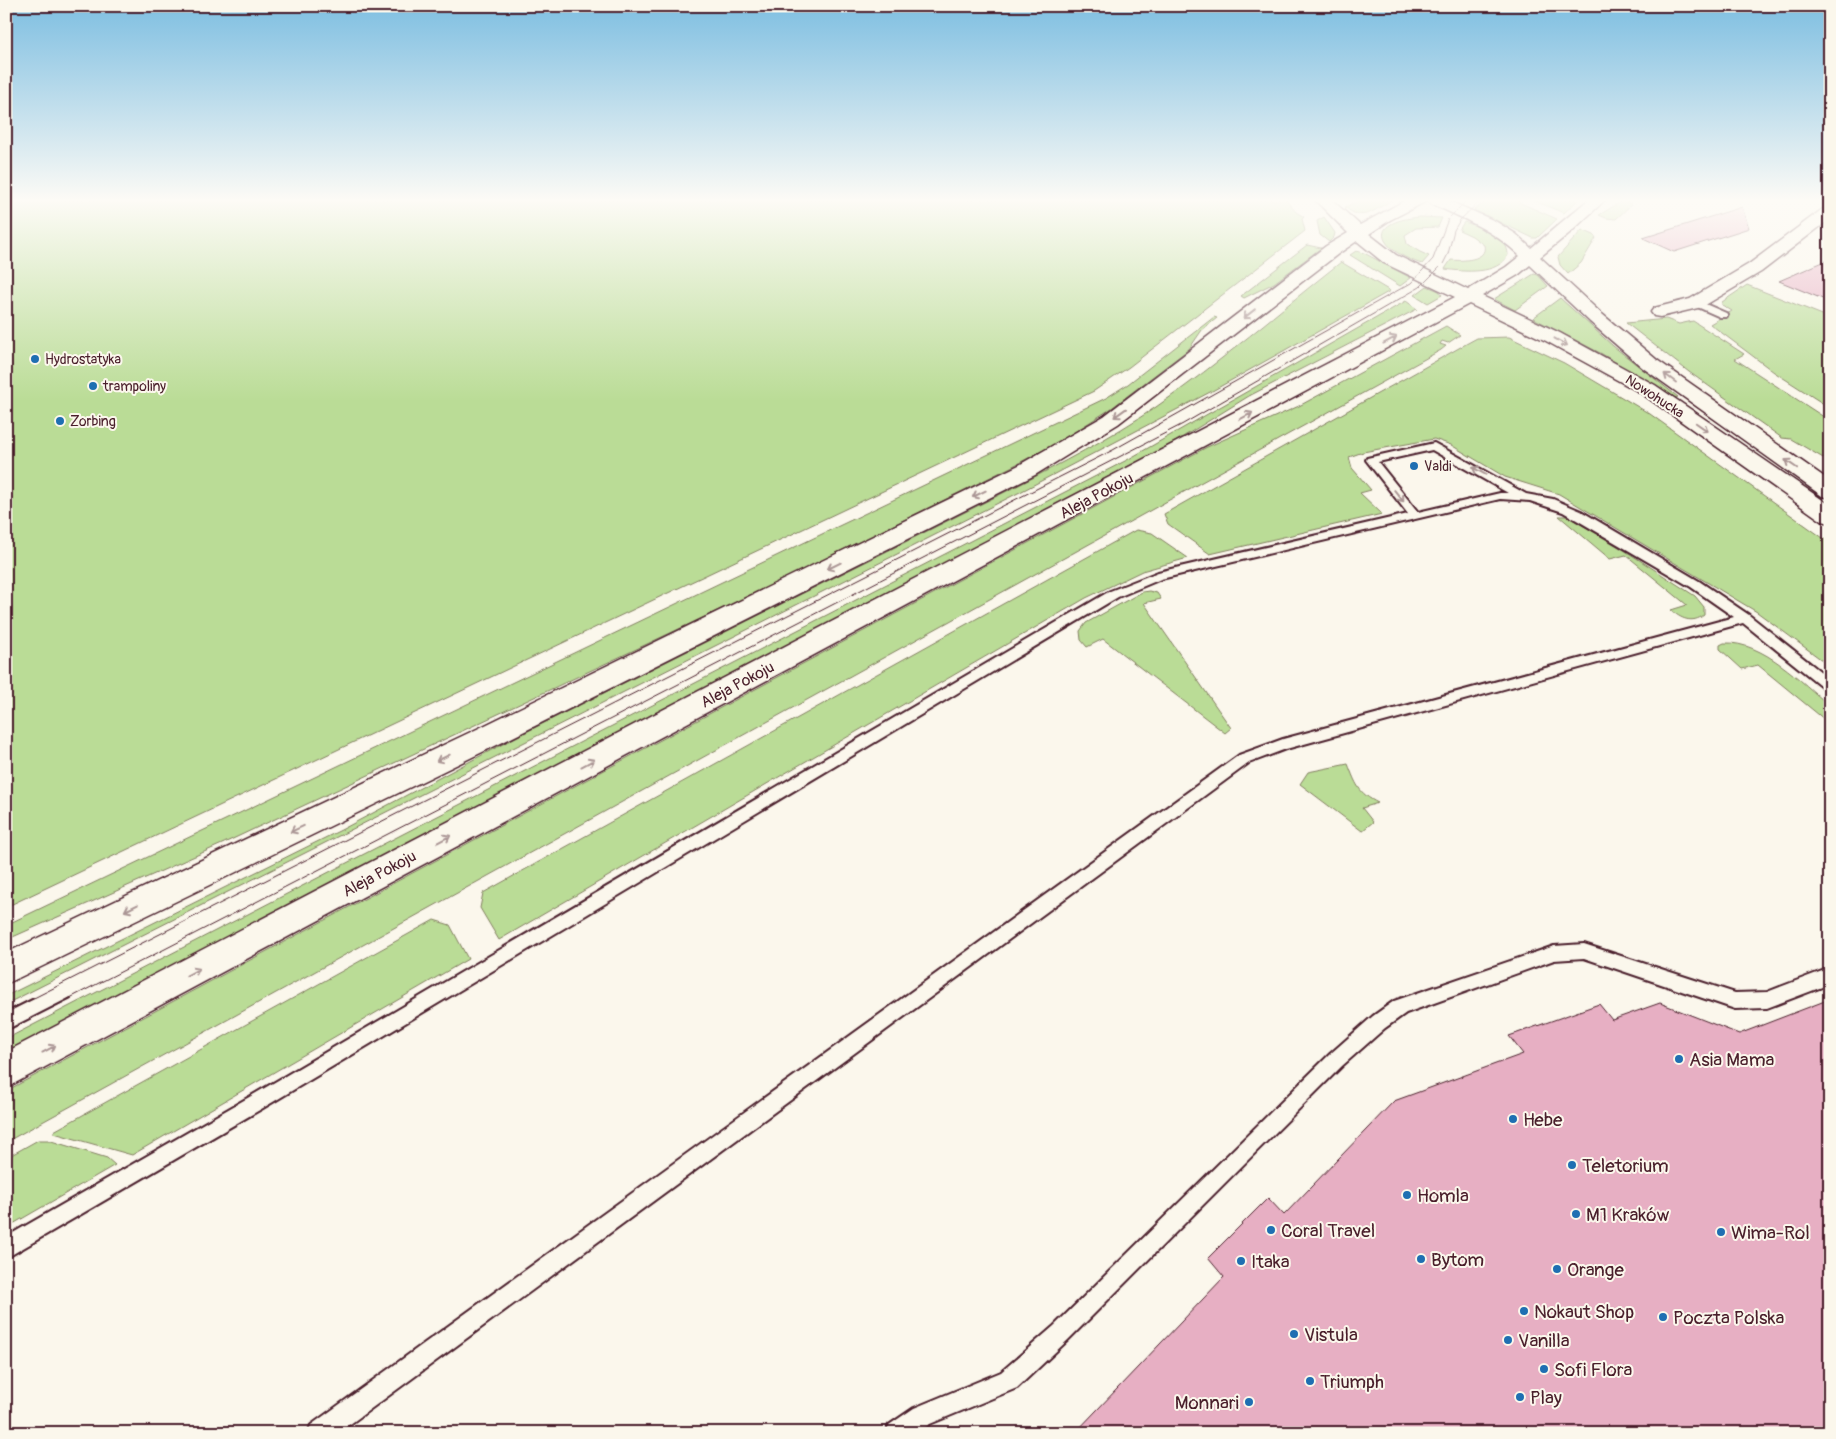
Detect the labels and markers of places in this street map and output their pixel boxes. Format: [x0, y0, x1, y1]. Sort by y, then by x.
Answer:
place label: Hydrostatyka [45, 351, 121, 368]
marker: Hydrostatyka [29, 353, 41, 365]
place label: trampoliny [102, 378, 166, 395]
marker: trampoliny [87, 380, 99, 392]
place label: Zorbing [70, 413, 116, 430]
marker: Zorbing [54, 415, 66, 427]
place label: Valdi [1424, 458, 1452, 475]
marker: Valdi [1408, 460, 1420, 472]
place label: Asia Mama [1689, 1048, 1775, 1072]
marker: Asia Mama [1673, 1053, 1685, 1065]
place label: Hebe [1523, 1108, 1563, 1132]
marker: Hebe [1507, 1113, 1519, 1125]
place label: Teletorium [1582, 1154, 1669, 1178]
marker: Teletorium [1566, 1159, 1578, 1171]
place label: Homla [1417, 1184, 1469, 1208]
marker: Homla [1401, 1189, 1413, 1201]
place label: M1 Kraków [1586, 1203, 1670, 1227]
marker: M1 Kraków [1570, 1208, 1582, 1220]
place label: Coral Travel [1281, 1219, 1375, 1243]
place label: Wima-Rol [1731, 1221, 1810, 1245]
marker: Coral Travel [1265, 1224, 1277, 1236]
marker: Wima-Rol [1715, 1226, 1727, 1238]
place label: Bytom [1431, 1248, 1484, 1272]
place label: Itaka [1251, 1250, 1290, 1274]
marker: Bytom [1415, 1253, 1427, 1265]
marker: Itaka [1235, 1255, 1247, 1267]
place label: Orange [1567, 1258, 1624, 1282]
marker: Orange [1551, 1263, 1563, 1275]
place label: Nokaut Shop [1534, 1300, 1634, 1324]
marker: Nokaut Shop [1518, 1305, 1530, 1317]
place label: Poczta Polska [1673, 1306, 1784, 1330]
marker: Poczta Polska [1657, 1311, 1669, 1323]
place label: Vistula [1304, 1323, 1358, 1347]
marker: Vistula [1288, 1328, 1300, 1340]
place label: Vanilla [1518, 1329, 1570, 1353]
marker: Vanilla [1502, 1334, 1514, 1346]
place label: Sofi Flora [1554, 1358, 1632, 1382]
marker: Sofi Flora [1538, 1363, 1550, 1375]
place label: Triumph [1320, 1370, 1384, 1394]
marker: Triumph [1304, 1375, 1316, 1387]
place label: Play [1530, 1386, 1562, 1410]
place label: Monnari [1175, 1391, 1239, 1415]
marker: Play [1514, 1391, 1526, 1403]
marker: Monnari [1243, 1396, 1255, 1408]

